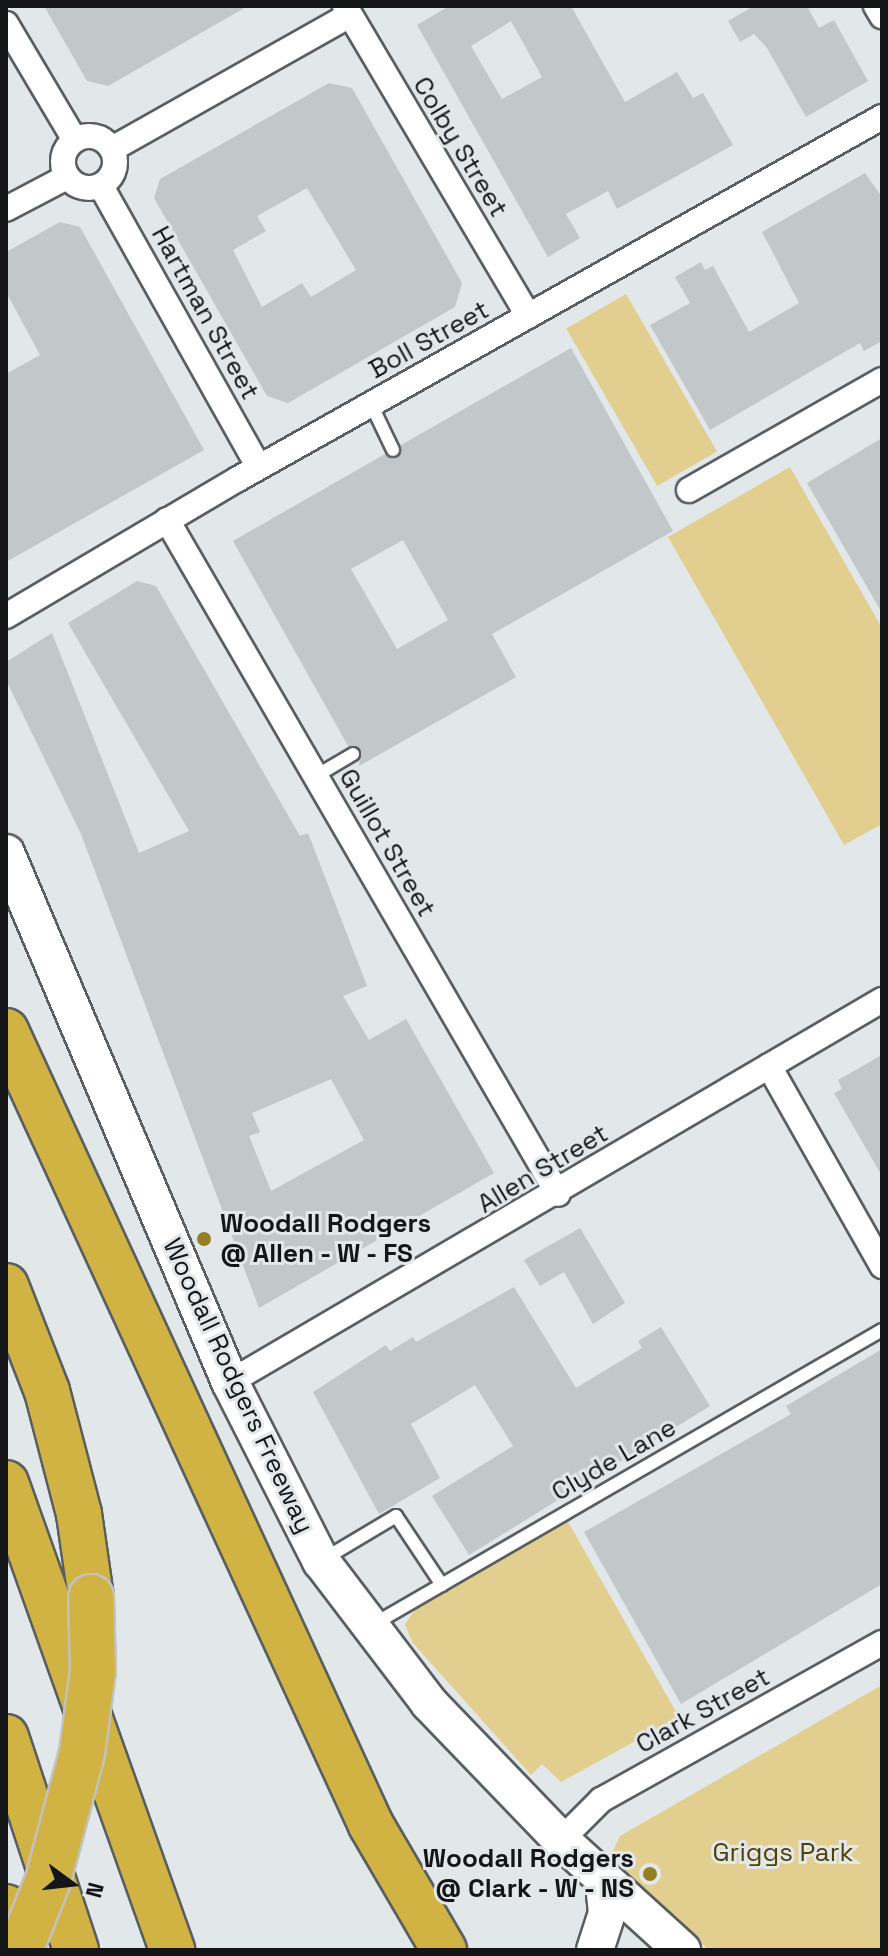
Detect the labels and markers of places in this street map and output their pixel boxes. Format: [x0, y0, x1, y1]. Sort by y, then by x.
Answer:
place label: Woodall Rodgers @ Allen - W - FS [220, 1208, 431, 1270]
marker: Woodall Rodgers @ Allen - W - FS [195, 1230, 213, 1248]
place label: Woodall Rodgers @ Clark - W - NS [423, 1843, 634, 1904]
marker: Woodall Rodgers @ Clark - W - NS [641, 1865, 659, 1883]

